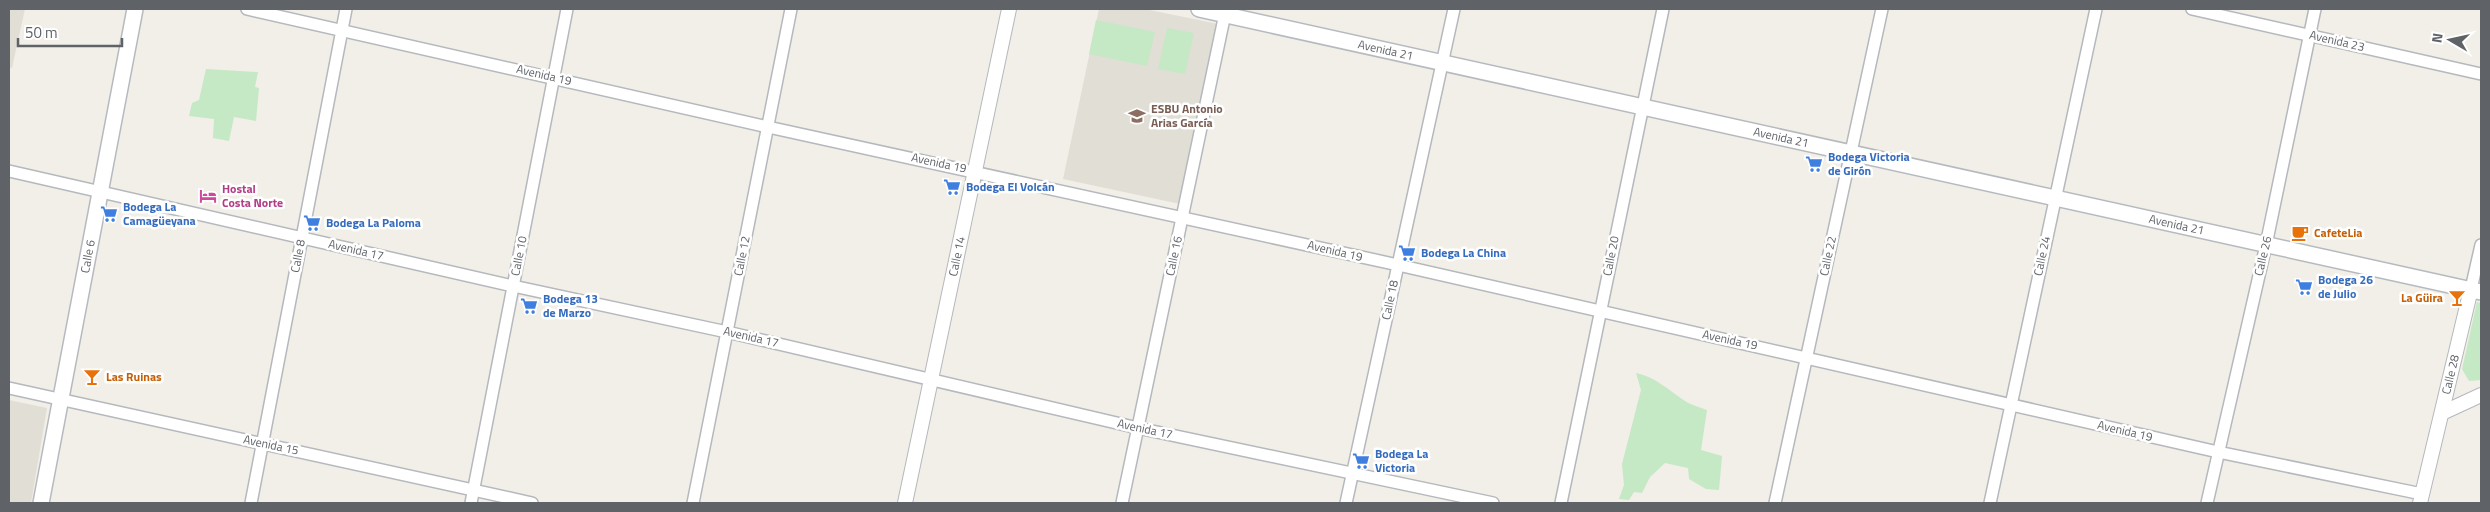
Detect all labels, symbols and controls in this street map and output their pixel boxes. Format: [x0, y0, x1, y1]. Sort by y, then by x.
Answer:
scale bar [18, 15, 121, 47]
north arrow [2425, 15, 2475, 65]
text: 50 m [25, 21, 58, 44]
street label: Avenida 23 [2308, 25, 2367, 56]
text: N [2426, 31, 2448, 44]
street label: Avenida 21 [1356, 34, 1415, 65]
street label: Avenida 19 [515, 59, 574, 90]
place label: ESBU Antonio Arias García [1151, 99, 1223, 132]
school or university icon: ESBU Antonio Arias García [1127, 106, 1147, 126]
street label: Avenida 21 [1752, 122, 1811, 152]
street label: Avenida 19 [910, 147, 969, 178]
place label: Bodega Victoria de Girón [1828, 147, 1910, 180]
supermarket icon: Bodega Victoria de Girón [1804, 154, 1824, 174]
supermarket icon: Bodega El Volcán [942, 177, 962, 197]
place label: Bodega El Volcán [966, 177, 1055, 196]
place label: Hostal Costa Norte [222, 179, 283, 212]
hotel icon: Hostal Costa Norte [198, 186, 218, 206]
place label: Bodega La Camagüeyana [123, 197, 196, 230]
supermarket icon: Bodega La Camagüeyana [99, 204, 119, 224]
street label: Avenida 21 [2147, 209, 2206, 240]
supermarket icon: Bodega La Paloma [302, 213, 322, 233]
place label: Bodega La Paloma [326, 213, 421, 232]
cafe icon: CafeteLia [2290, 223, 2310, 243]
place label: CafeteLia [2314, 223, 2362, 242]
street label: Avenida 17 [327, 234, 386, 265]
street label: Calle 10 [505, 234, 532, 277]
street label: Calle 12 [728, 234, 755, 277]
street label: Calle 14 [943, 234, 970, 278]
street label: Calle 16 [1160, 234, 1187, 278]
street label: Calle 20 [1597, 234, 1624, 277]
street label: Calle 22 [1814, 234, 1841, 278]
street label: Calle 24 [2028, 234, 2055, 278]
street label: Calle 26 [2249, 234, 2276, 278]
street label: Avenida 19 [1306, 235, 1365, 266]
street label: Calle 8 [285, 237, 310, 274]
street label: Calle 6 [75, 238, 100, 275]
supermarket icon: Bodega La China [1397, 243, 1417, 263]
place label: Bodega La China [1421, 243, 1506, 262]
place label: Bodega 26 de Julio [2318, 270, 2373, 303]
supermarket icon: Bodega 26 de Julio [2294, 277, 2314, 297]
street label: Calle 18 [1376, 278, 1403, 322]
place label: La Güira [2401, 288, 2443, 307]
bar icon: La Güira [2447, 288, 2467, 308]
place label: Bodega 13 de Marzo [543, 289, 598, 322]
supermarket icon: Bodega 13 de Marzo [519, 296, 539, 316]
street label: Avenida 17 [722, 321, 781, 352]
street label: Avenida 19 [1701, 324, 1760, 355]
street label: Calle 28 [2436, 352, 2464, 396]
bar icon: Las Ruinas [82, 367, 102, 387]
place label: Las Ruinas [106, 367, 162, 386]
street label: Avenida 17 [1116, 413, 1175, 444]
street label: Avenida 19 [2096, 415, 2155, 446]
street label: Avenida 15 [242, 429, 301, 460]
place label: Bodega La Victoria [1375, 444, 1428, 477]
supermarket icon: Bodega La Victoria [1351, 451, 1371, 471]

